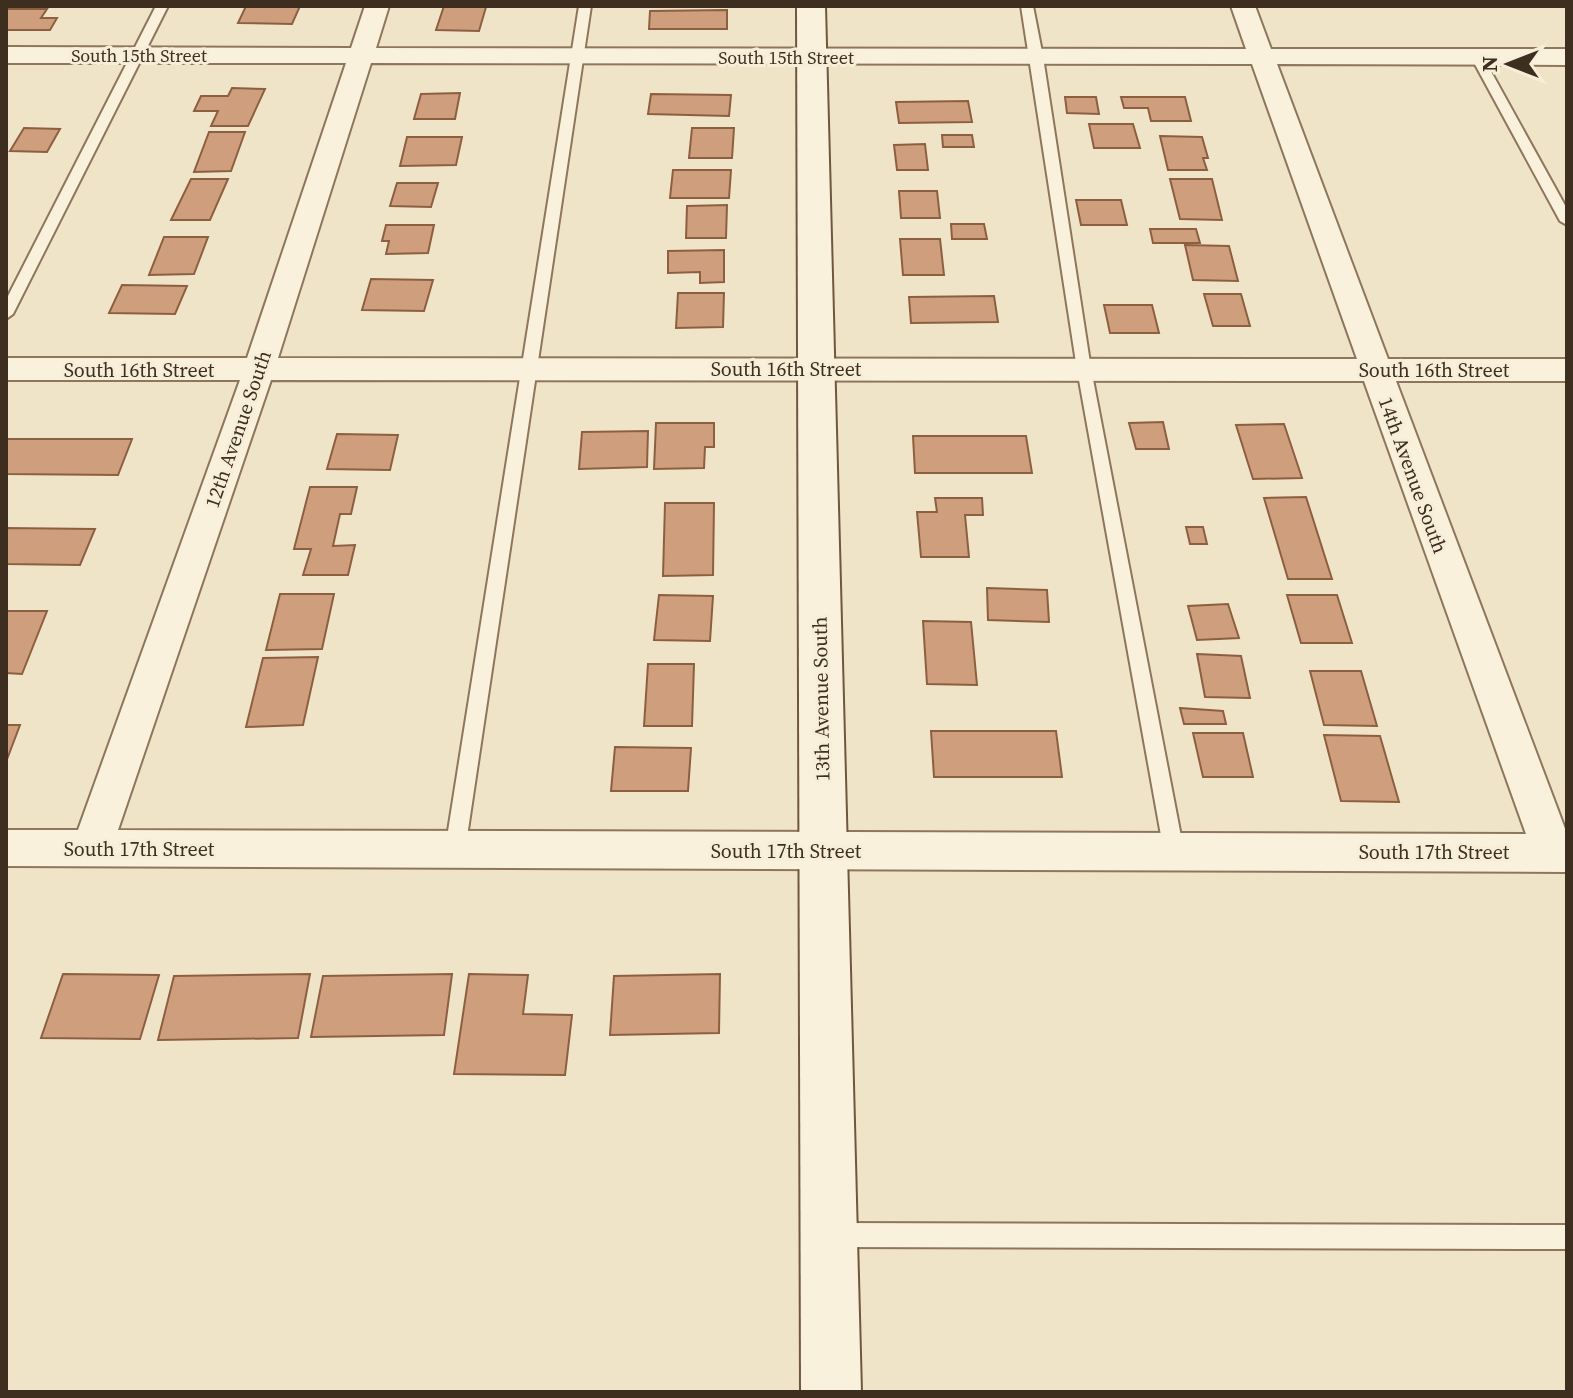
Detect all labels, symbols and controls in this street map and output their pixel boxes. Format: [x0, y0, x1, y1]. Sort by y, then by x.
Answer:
north arrow [1469, 24, 1549, 104]
street label: South 15th Street [71, 43, 207, 68]
street label: South 15th Street [718, 45, 854, 70]
text: N [1474, 56, 1504, 72]
street label: 12th Avenue South [198, 347, 278, 511]
street label: South 16th Street [711, 355, 862, 383]
street label: South 16th Street [64, 356, 215, 384]
street label: South 16th Street [1359, 356, 1510, 384]
street label: 14th Avenue South [1372, 393, 1454, 557]
street label: 13th Avenue South [806, 616, 836, 782]
street label: South 17th Street [64, 835, 215, 863]
street label: South 17th Street [711, 837, 862, 865]
street label: South 17th Street [1359, 838, 1510, 866]

